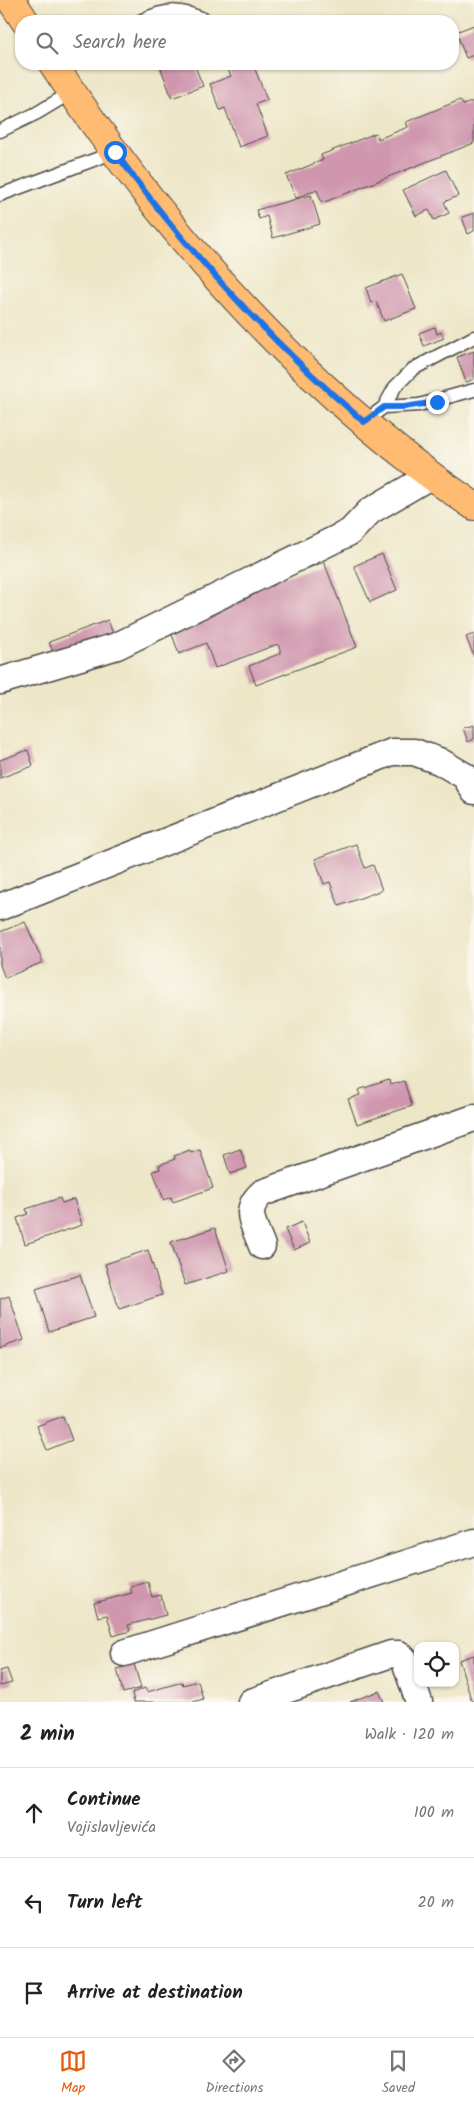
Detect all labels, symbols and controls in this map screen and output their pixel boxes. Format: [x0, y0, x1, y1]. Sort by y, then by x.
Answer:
search box [15, 15, 459, 70]
text: Search here [73, 28, 167, 58]
icon: search [33, 29, 61, 57]
route start [104, 141, 127, 164]
route end [426, 391, 449, 414]
map controls [414, 1642, 459, 1687]
button: locate [414, 1642, 459, 1687]
text: 2 min [20, 1718, 75, 1751]
text: Walk · 120 m [364, 1722, 454, 1747]
text: Continue [67, 1785, 140, 1815]
icon: ahead [20, 1799, 48, 1827]
text: 100 m [414, 1800, 454, 1825]
text: Vojislavljevića [67, 1815, 156, 1840]
text: Turn left [67, 1888, 142, 1918]
icon: left [20, 1889, 48, 1917]
text: 20 m [418, 1890, 454, 1915]
text: Arrive at destination [67, 1978, 243, 2008]
icon: arrive [20, 1979, 48, 2007]
tab: Map [59, 2047, 87, 2099]
tab: Directions [205, 2047, 263, 2099]
tab: Saved [382, 2047, 415, 2099]

